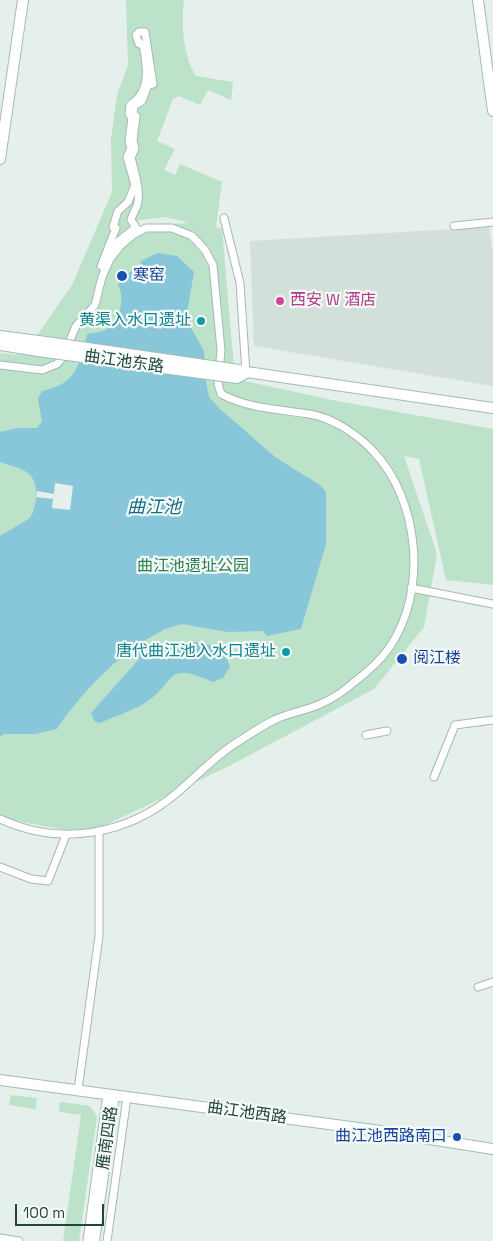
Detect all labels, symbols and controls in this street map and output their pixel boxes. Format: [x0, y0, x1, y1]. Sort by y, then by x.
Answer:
place label: 寒窑 [133, 266, 165, 286]
marker: 寒窑 [115, 269, 129, 283]
place label: 西安 W 酒店 [290, 291, 376, 311]
marker: 西安 W 酒店 [274, 295, 286, 307]
place label: 黄渠入水口遗址 [79, 311, 191, 331]
marker: 黄渠入水口遗址 [195, 315, 207, 327]
street label: 曲江池东路 [83, 347, 165, 377]
water label: 曲江池 [127, 497, 181, 519]
park label: 曲江池遗址公园 [137, 557, 249, 577]
place label: 唐代曲江池入水口遗址 [116, 642, 276, 662]
marker: 唐代曲江池入水口遗址 [280, 646, 292, 658]
place label: 阅江楼 [413, 649, 461, 669]
marker: 阅江楼 [395, 652, 409, 666]
street label: 曲江池西路 [206, 1098, 288, 1128]
street label: 雁南四路 [94, 1105, 122, 1171]
place label: 曲江池西路南口 [335, 1127, 447, 1147]
marker: 曲江池西路南口 [451, 1131, 463, 1143]
scale bar [18, 1194, 106, 1226]
text: 100 m [23, 1203, 65, 1222]

